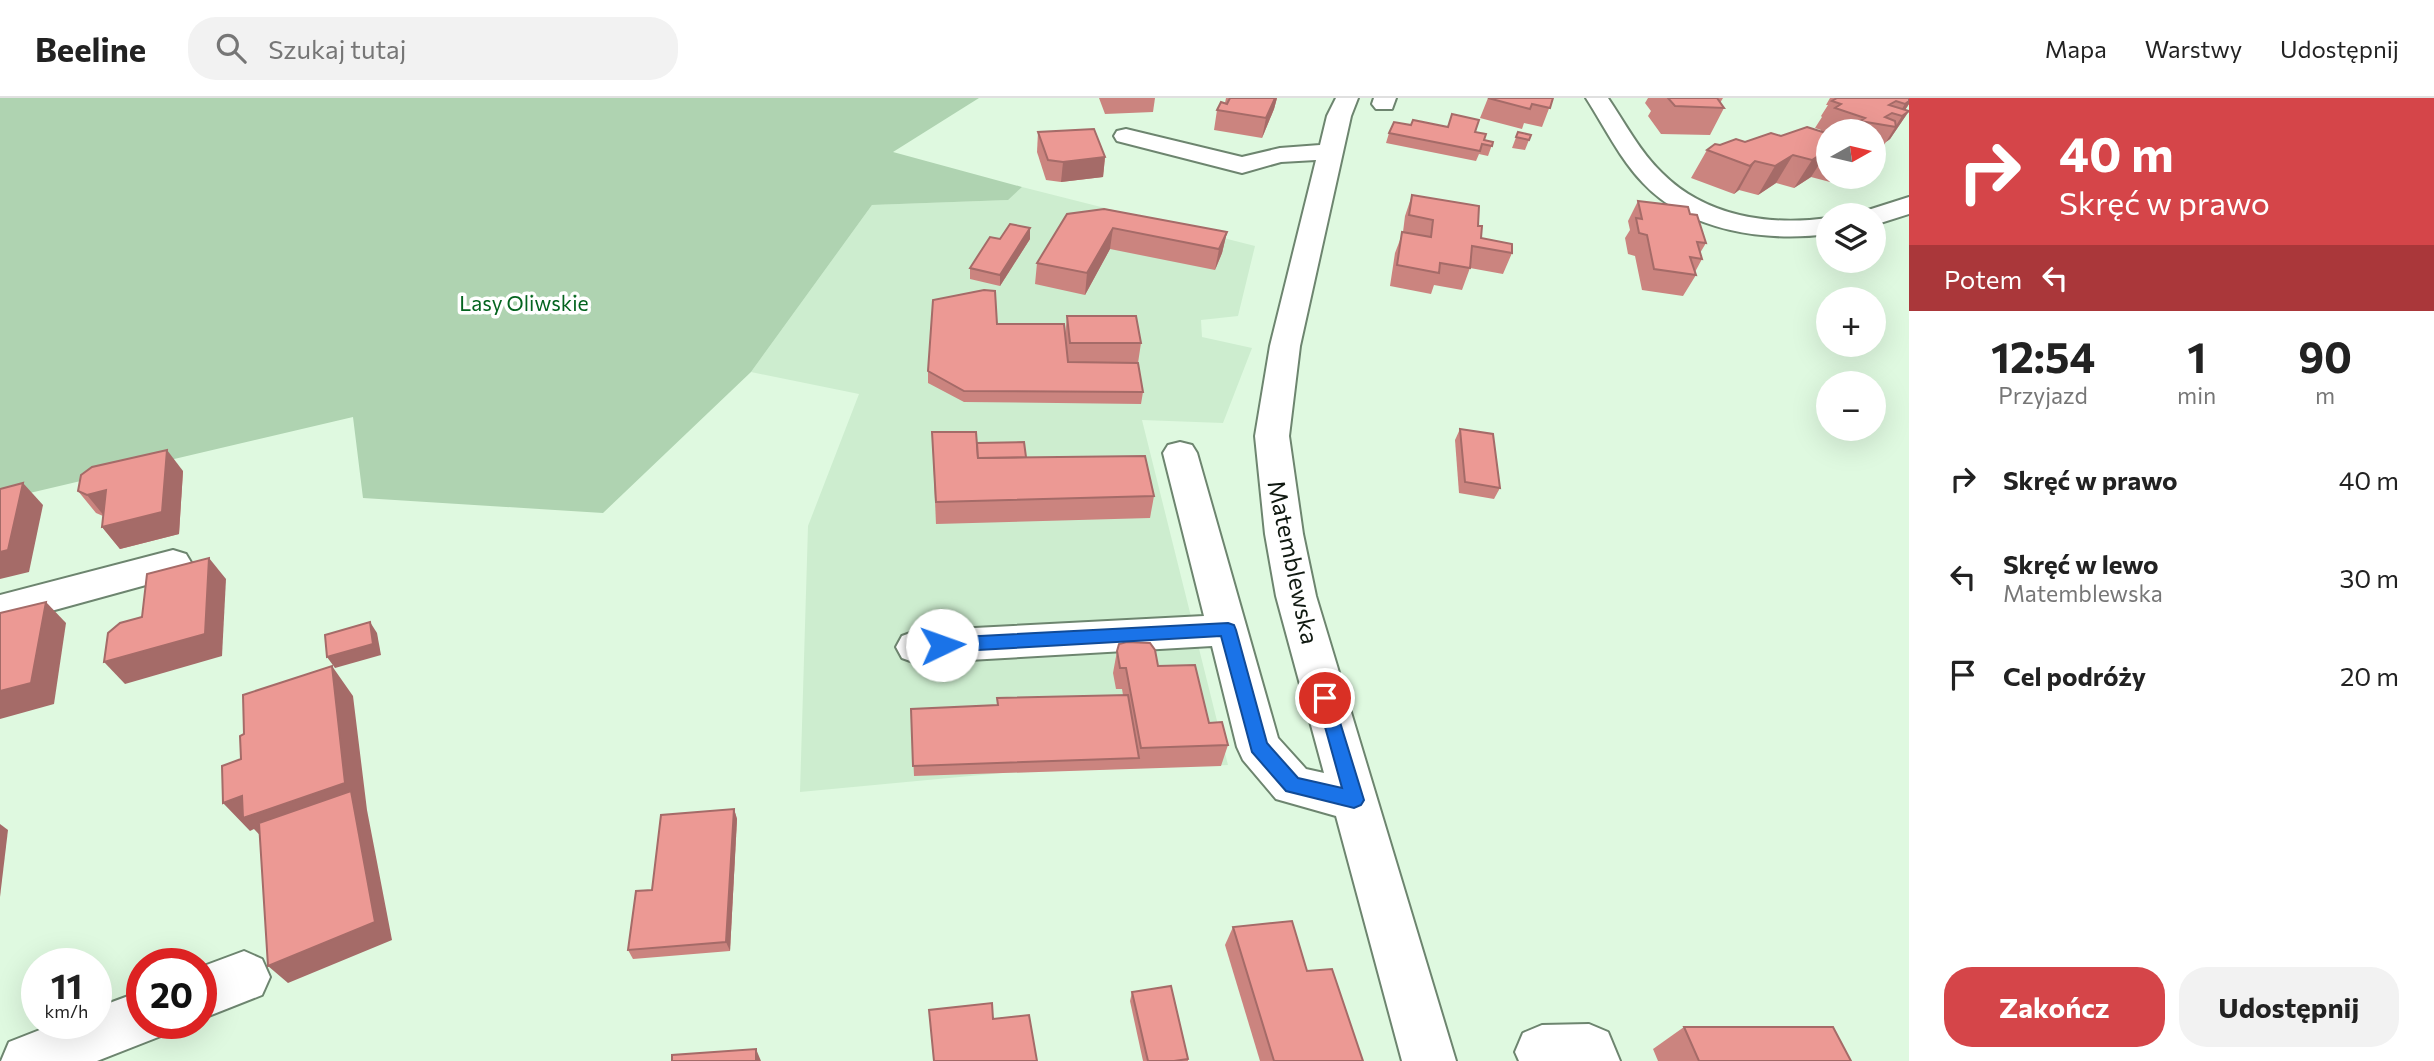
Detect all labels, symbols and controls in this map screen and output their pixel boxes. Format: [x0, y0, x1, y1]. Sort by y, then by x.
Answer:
search box [188, 17, 678, 80]
text: Beeline [35, 28, 146, 69]
icon: search [212, 29, 250, 67]
text: Szukaj tutaj [268, 33, 406, 64]
text: Mapa [2045, 34, 2107, 63]
text: Warstwy [2145, 34, 2242, 63]
text: Udostępnij [2280, 34, 2399, 63]
north arrow [1816, 119, 1886, 189]
map controls [1816, 119, 1886, 441]
text: 40 m [2059, 122, 2174, 182]
icon: right [1944, 126, 2035, 217]
text: Skręć w prawo [2059, 182, 2270, 222]
button: layers [1816, 203, 1886, 273]
icon: left [2036, 259, 2074, 297]
text: Potem [1944, 263, 2022, 294]
button: + [1816, 287, 1886, 357]
park label: Lasy Oliwskie [459, 290, 589, 315]
text: 12:54 [1991, 330, 2095, 382]
text: 1 [2187, 330, 2206, 382]
text: 90 [2298, 330, 2352, 382]
button: − [1816, 371, 1886, 441]
text: Przyjazd [1998, 381, 2088, 409]
text: min [2177, 381, 2216, 409]
text: m [2315, 381, 2335, 409]
icon: right [1944, 460, 1982, 498]
text: Skręć w prawo [2003, 464, 2178, 495]
text: 40 m [2339, 464, 2399, 495]
street label: Matemblewska [1262, 477, 1326, 647]
text: Skręć w lewo [2003, 548, 2159, 579]
icon: left [1944, 558, 1982, 596]
text: 30 m [2340, 562, 2399, 593]
text: Matemblewska [2003, 579, 2163, 607]
position arrow [905, 608, 979, 682]
icon: arrive [1944, 656, 1982, 694]
text: Cel podróży [2003, 660, 2146, 691]
text: 20 m [2340, 660, 2399, 691]
pin [1295, 668, 1355, 728]
icon: arrive [1306, 679, 1344, 717]
speed limit sign: 20 [126, 948, 217, 1039]
text: 11 [51, 963, 82, 1006]
button: Zakończ [1944, 967, 2165, 1047]
button: Udostępnij [2179, 967, 2399, 1047]
text: km/h [45, 1000, 88, 1022]

